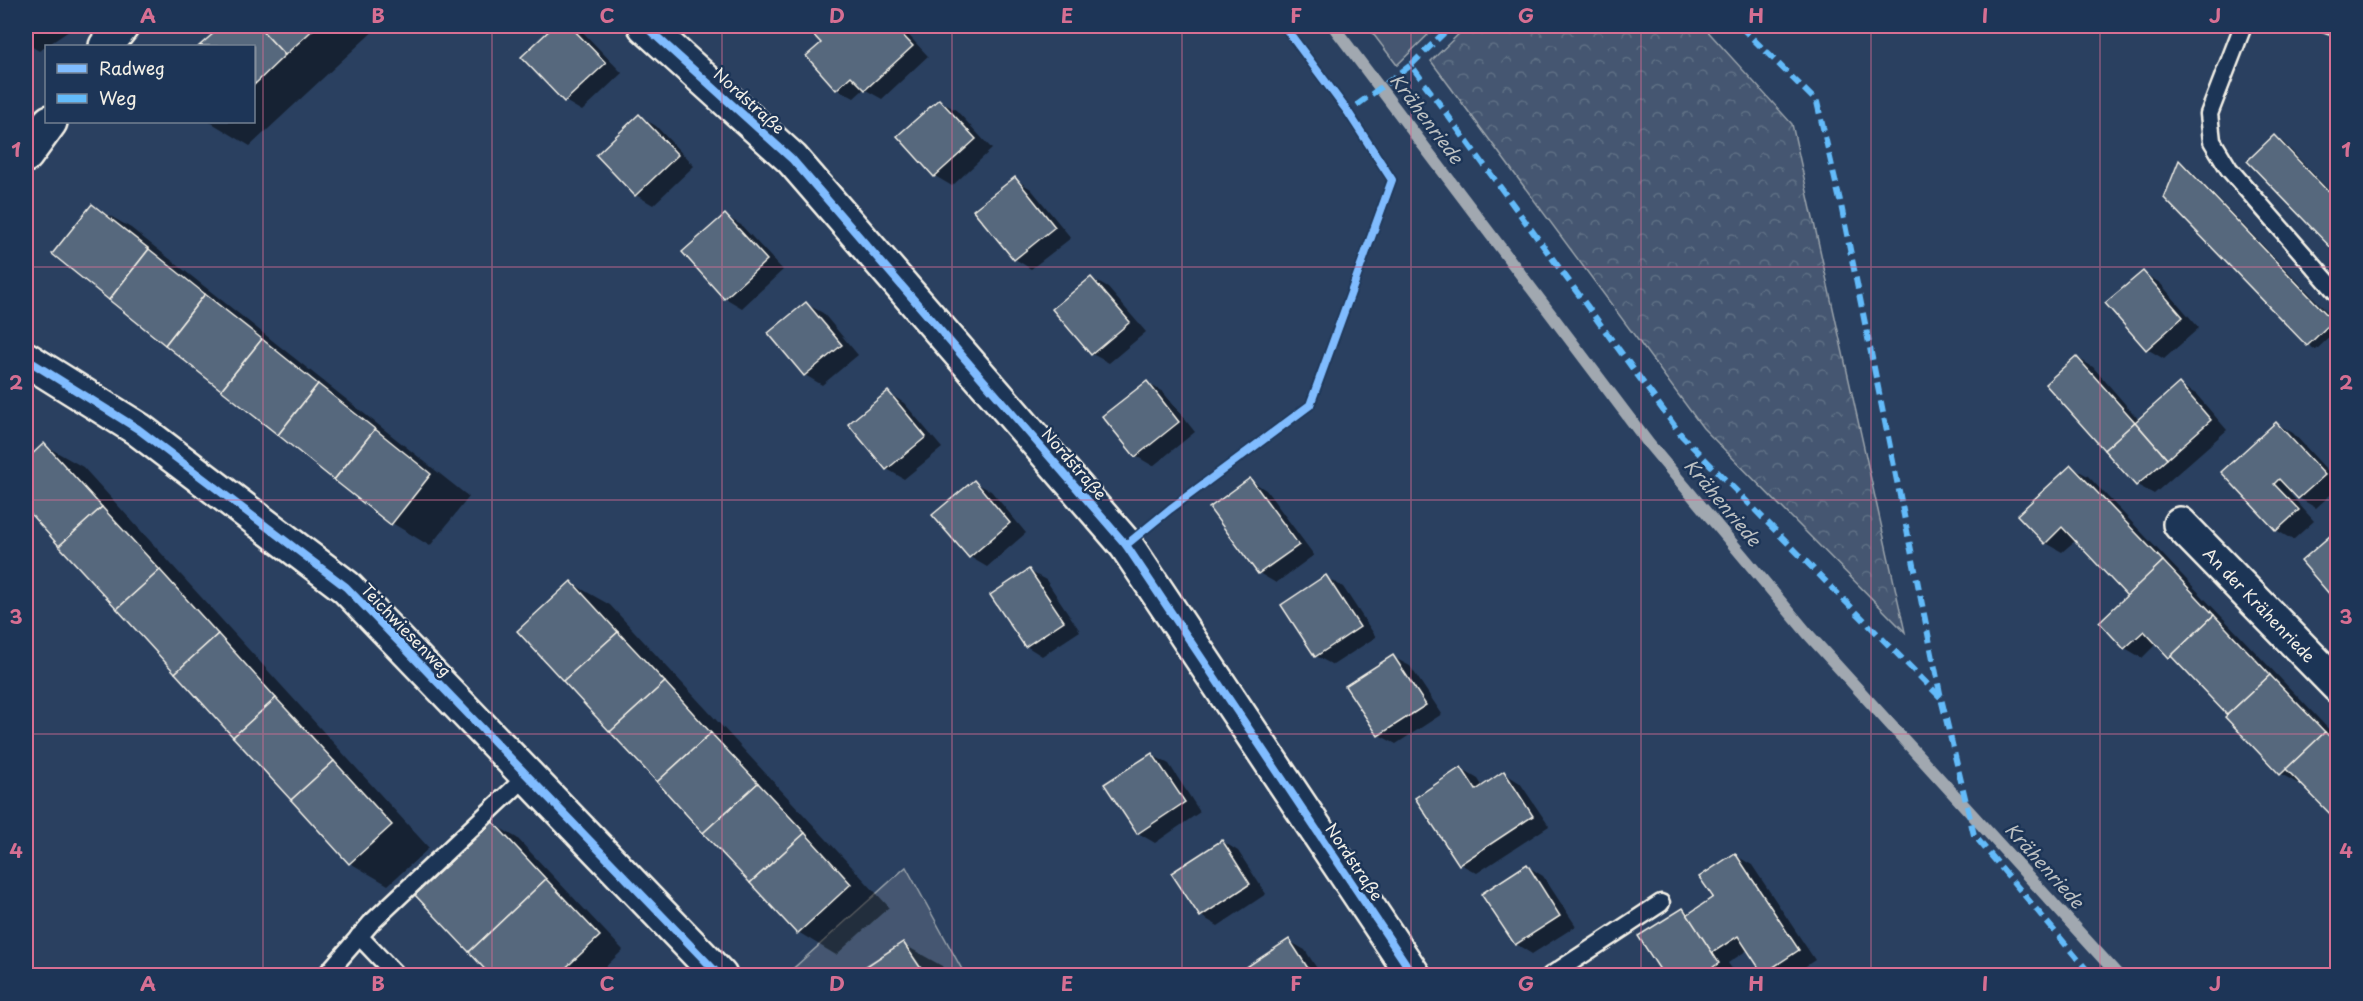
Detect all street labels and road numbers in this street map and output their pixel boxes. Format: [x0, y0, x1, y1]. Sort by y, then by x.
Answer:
street label: Nordstraße [709, 62, 791, 139]
street label: Nordstraße [1037, 422, 1113, 505]
street label: An der Krähenriede [2198, 541, 2321, 668]
street label: Teichwiesenweg [356, 577, 458, 681]
street label: Nordstraße [1320, 818, 1390, 905]

